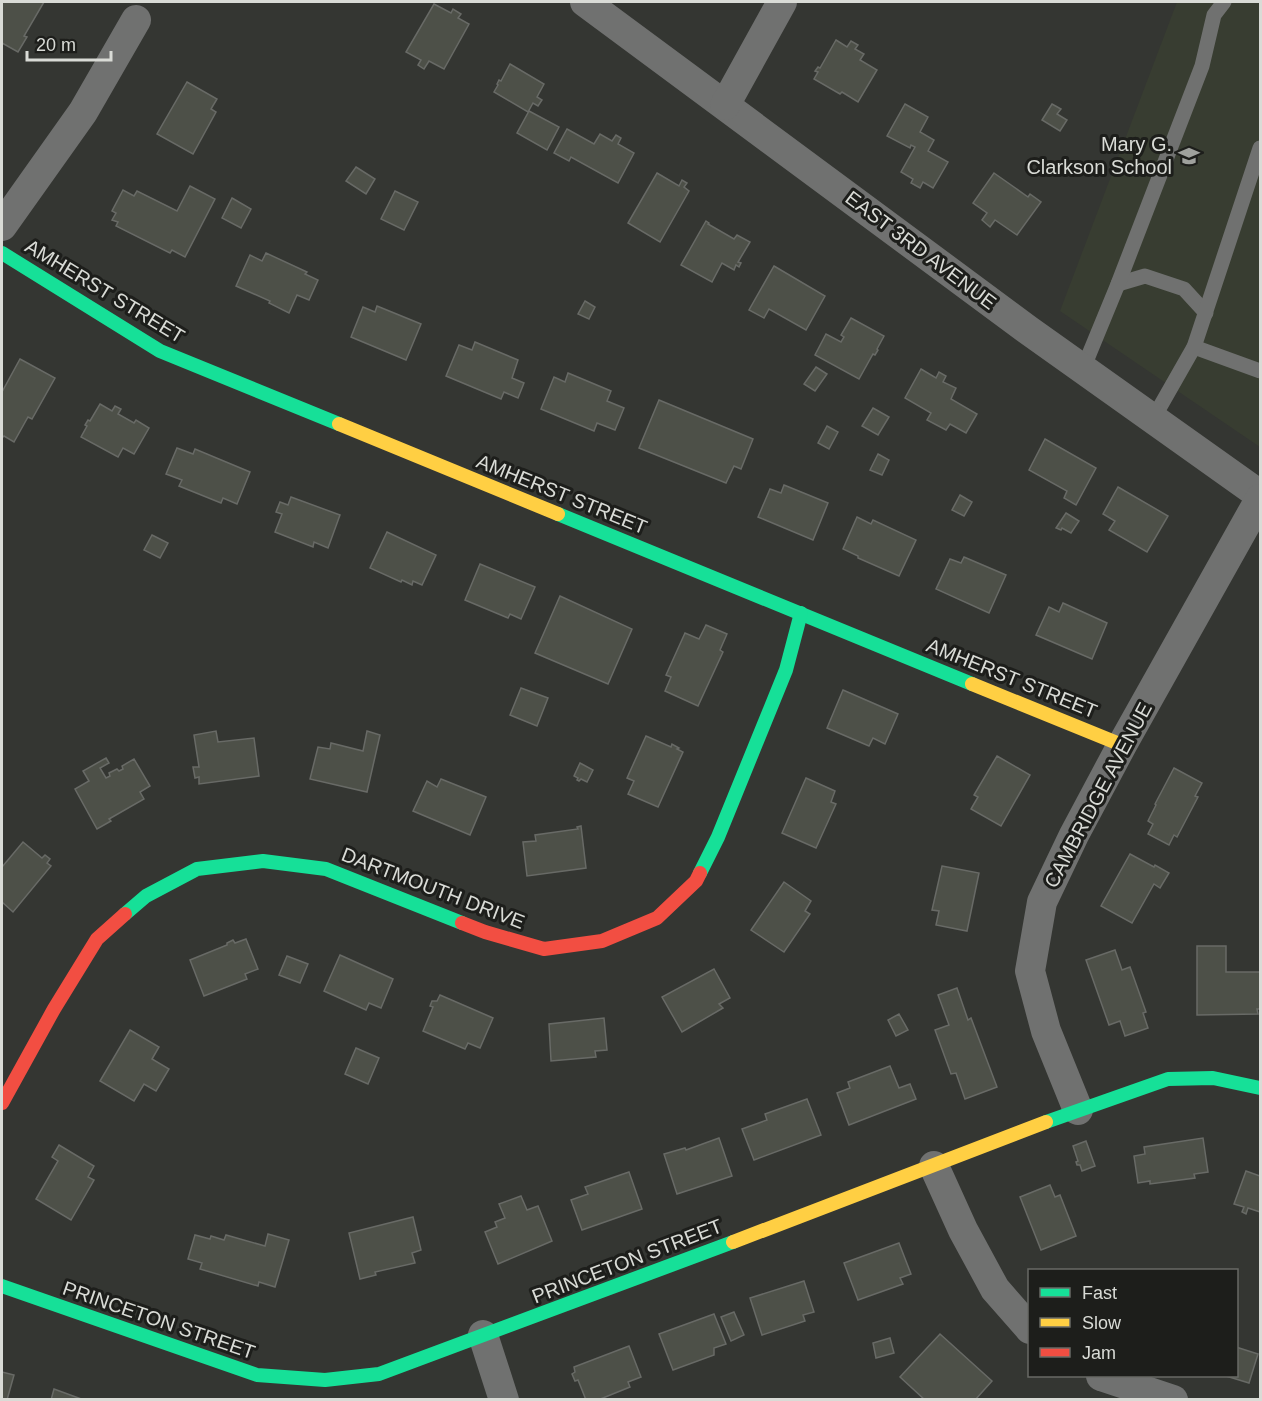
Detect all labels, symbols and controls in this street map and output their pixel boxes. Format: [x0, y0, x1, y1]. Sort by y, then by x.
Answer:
scale bar [27, 24, 111, 62]
text: 20 m [36, 35, 76, 55]
place label: Mary G. Clarkson School [1026, 133, 1172, 178]
school or university icon: Mary G. Clarkson School [1177, 144, 1201, 168]
street label: EAST 3RD AVENUE [841, 186, 1001, 314]
street label: AMHERST STREET [21, 235, 189, 347]
street label: AMHERST STREET [474, 450, 650, 538]
street label: AMHERST STREET [924, 634, 1100, 722]
street label: CAMBRIDGE AVENUE [1040, 699, 1156, 891]
street label: DARTMOUTH DRIVE [338, 843, 528, 933]
street label: PRINCETON STREET [529, 1215, 725, 1307]
legend [1028, 1269, 1238, 1377]
street label: PRINCETON STREET [60, 1277, 258, 1363]
text: Fast [1082, 1283, 1117, 1303]
text: Slow [1082, 1313, 1122, 1333]
text: Jam [1082, 1343, 1116, 1363]

